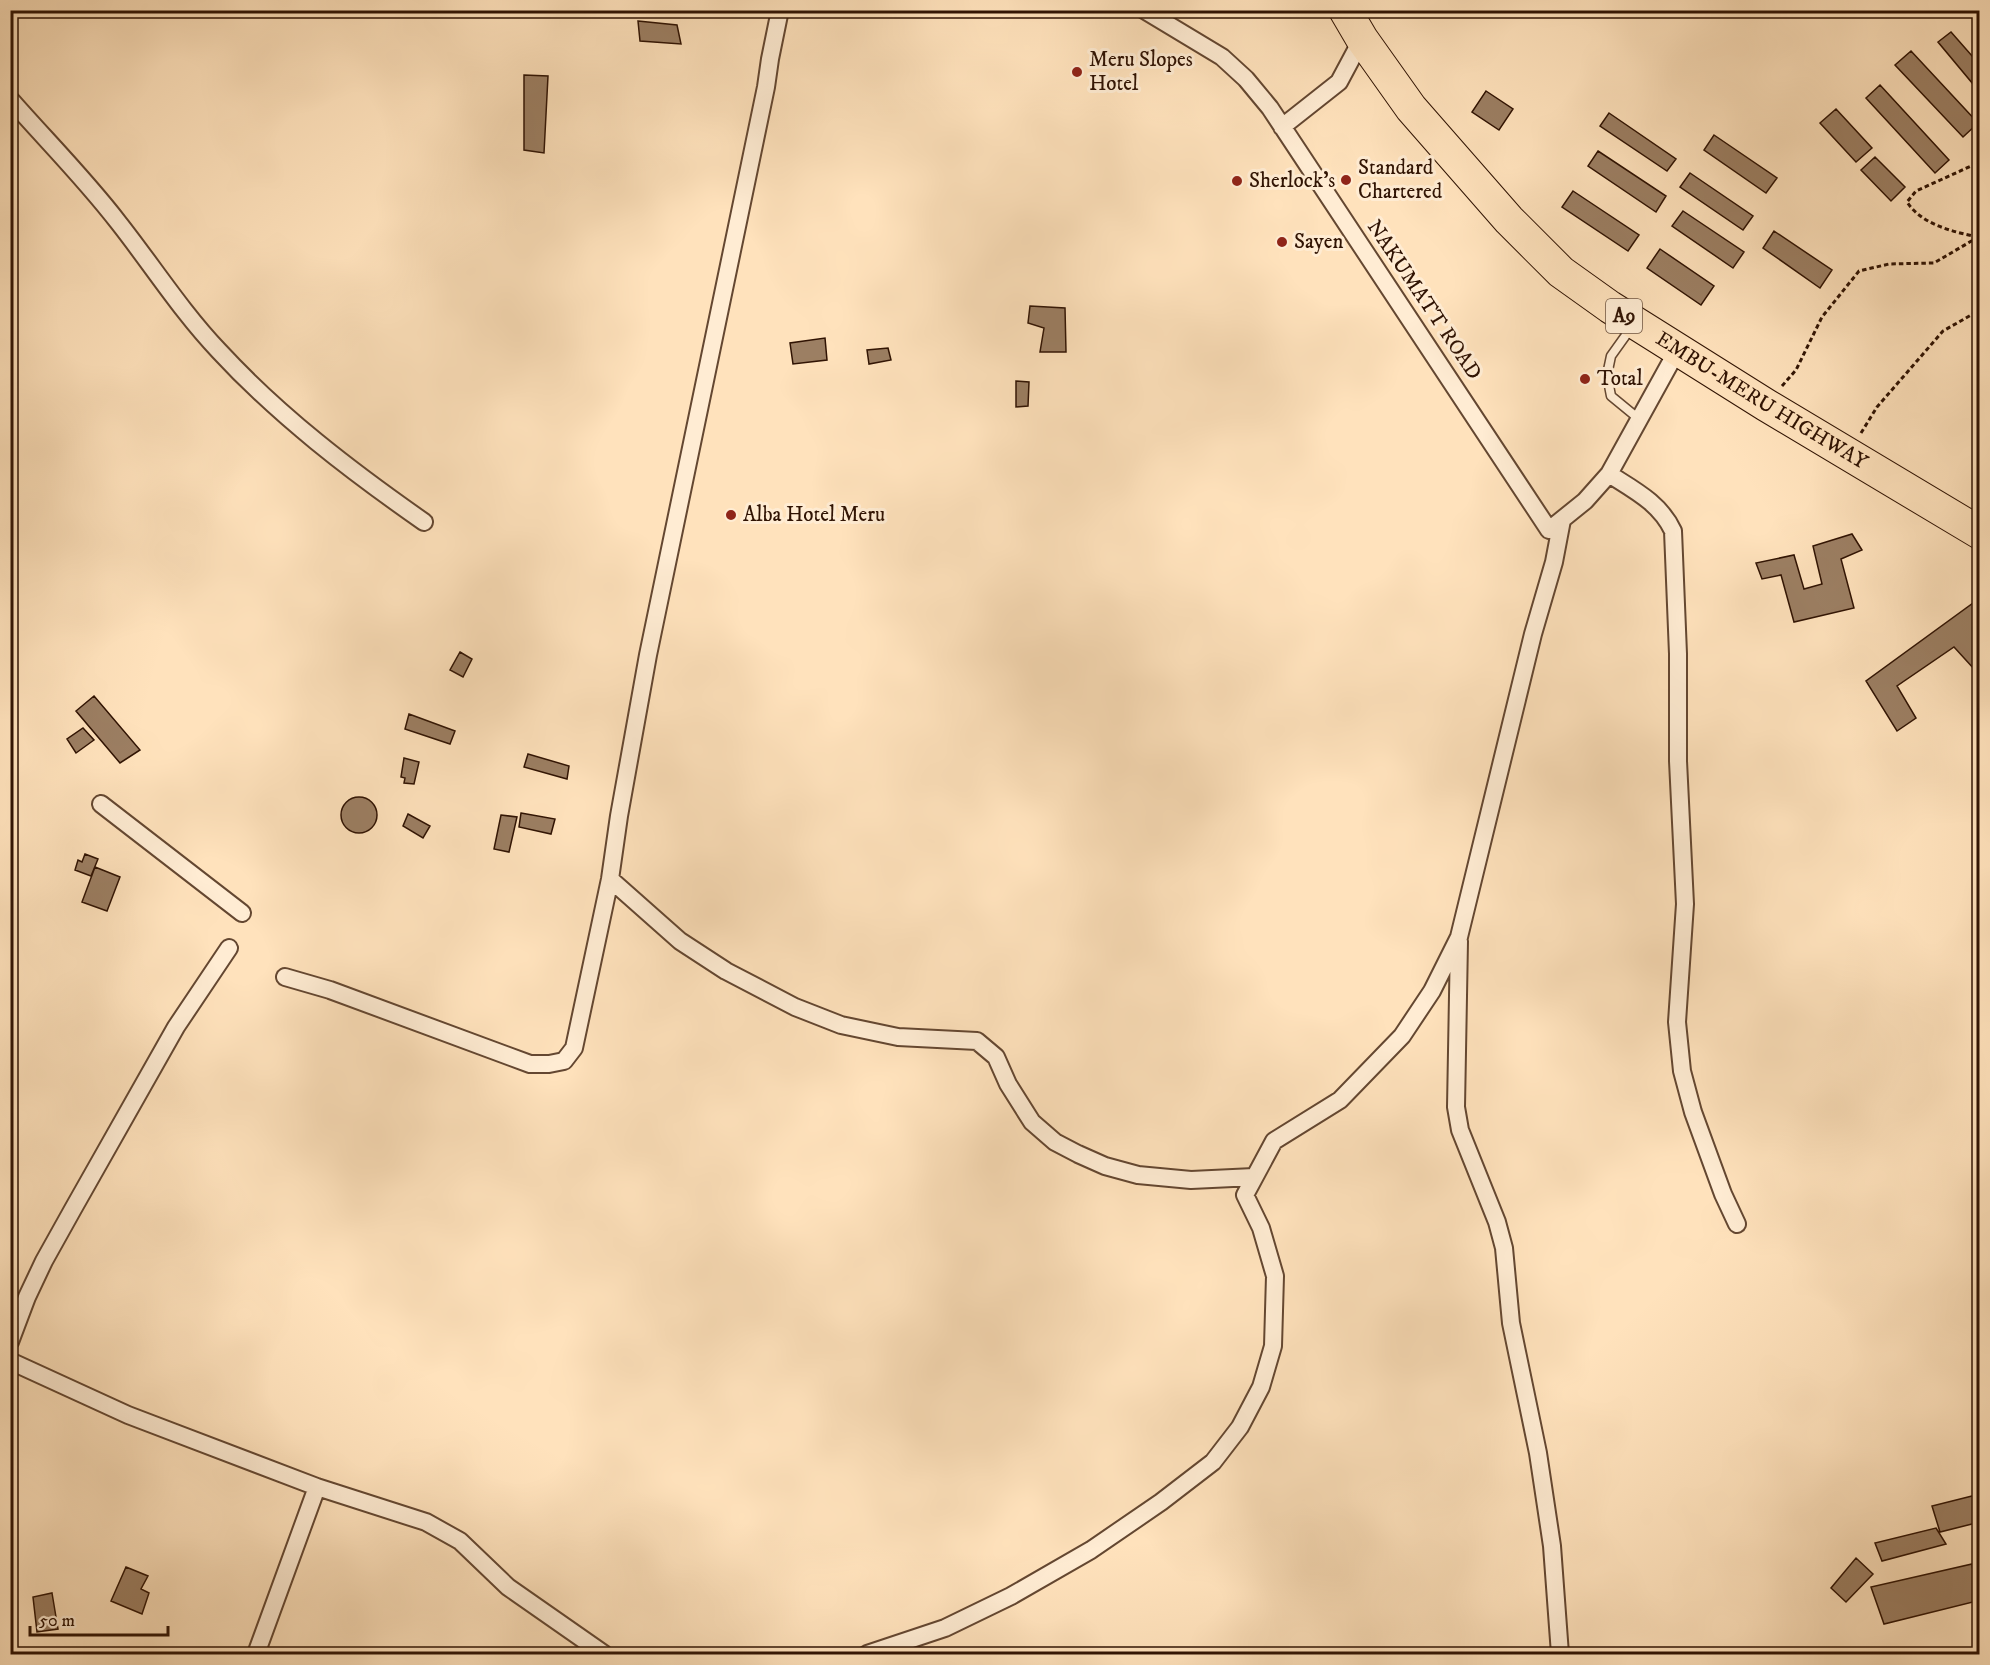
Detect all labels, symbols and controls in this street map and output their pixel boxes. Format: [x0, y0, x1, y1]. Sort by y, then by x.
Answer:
place label: Meru Slopes Hotel [1089, 47, 1193, 97]
marker: Meru Slopes Hotel [1070, 65, 1084, 79]
place label: Standard Chartered [1358, 155, 1443, 205]
place label: Sherlock's [1249, 168, 1335, 194]
marker: Standard Chartered [1339, 173, 1353, 187]
marker: Sherlock's [1230, 174, 1244, 188]
street label: NAKUMATT ROAD [1361, 215, 1487, 385]
place label: Sayen [1294, 229, 1343, 255]
marker: Sayen [1275, 235, 1289, 249]
road number: A9 [1606, 299, 1642, 333]
street label: EMBU-MERU HIGHWAY [1651, 326, 1873, 476]
place label: Total [1597, 366, 1644, 392]
marker: Total [1578, 372, 1592, 386]
place label: Alba Hotel Meru [743, 502, 885, 528]
marker: Alba Hotel Meru [724, 508, 738, 522]
scale bar [30, 1599, 168, 1637]
text: 50 m [39, 1610, 75, 1632]

